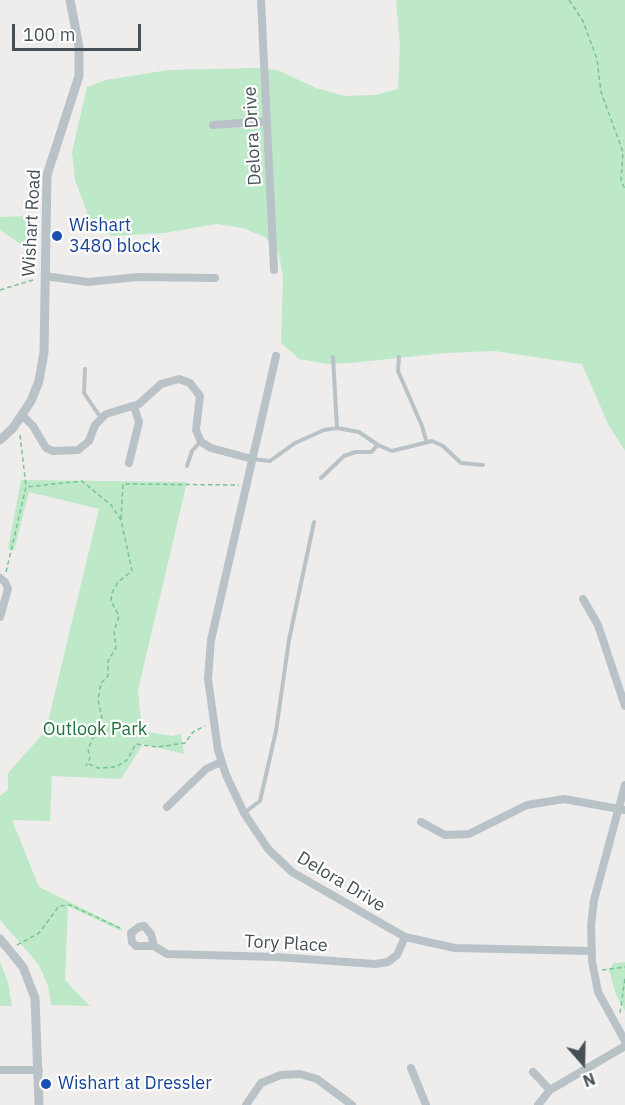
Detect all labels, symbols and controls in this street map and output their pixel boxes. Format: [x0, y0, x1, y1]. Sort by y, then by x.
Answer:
scale bar [15, 12, 144, 50]
text: 100 m [23, 23, 75, 46]
street label: Delora Drive [240, 86, 266, 186]
street label: Wishart Road [18, 169, 46, 277]
place label: Wishart 3480 block [69, 215, 160, 258]
marker: Wishart 3480 block [50, 229, 64, 243]
park label: Outlook Park [43, 719, 147, 741]
street label: Delora Drive [293, 847, 389, 917]
street label: Tory Place [244, 931, 328, 957]
north arrow [553, 1033, 613, 1093]
text: N [580, 1069, 598, 1091]
place label: Wishart at Dressler [58, 1073, 212, 1095]
marker: Wishart at Dressler [39, 1077, 53, 1091]

